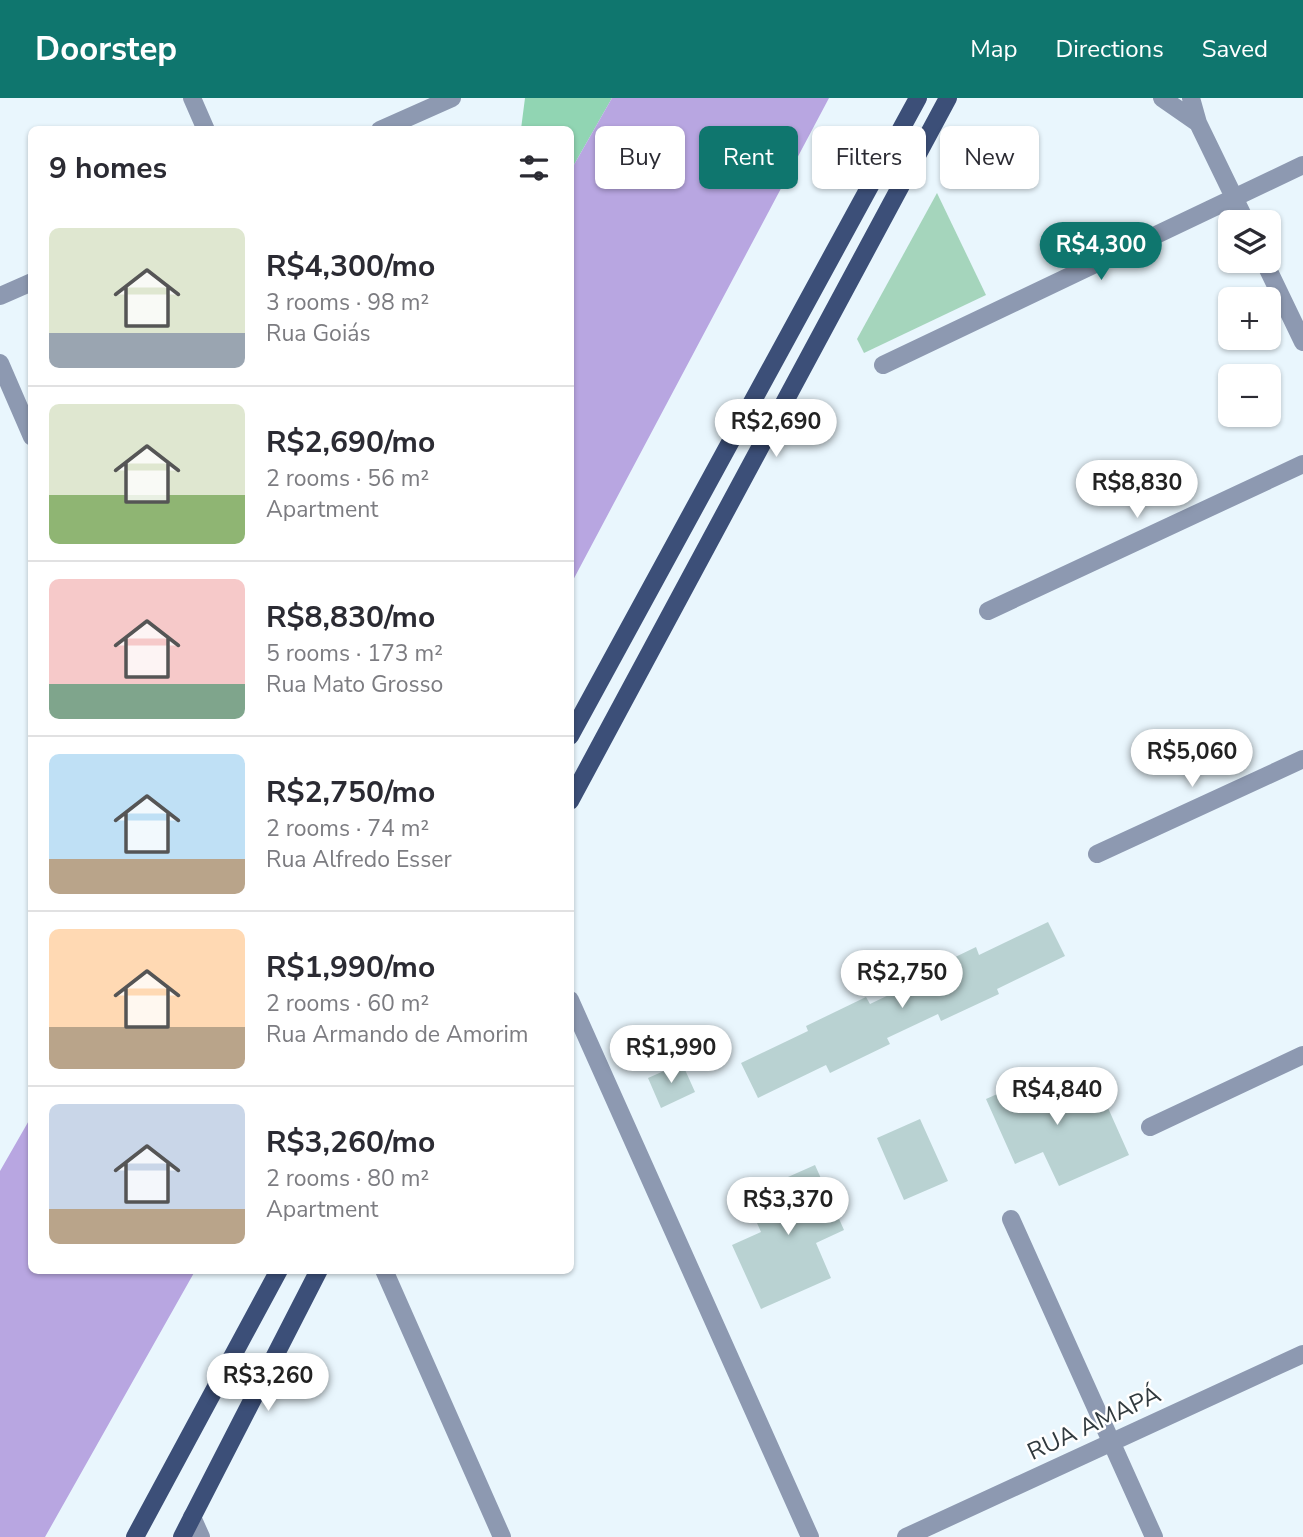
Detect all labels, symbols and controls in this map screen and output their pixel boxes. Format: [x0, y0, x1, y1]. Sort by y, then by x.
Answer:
text: Doorstep [35, 27, 177, 72]
text: Map [970, 33, 1017, 65]
text: Directions [1055, 33, 1164, 65]
text: Saved [1202, 33, 1268, 65]
chip: Buy [595, 126, 685, 189]
chip: Rent [699, 126, 798, 189]
chip: Filters [812, 126, 926, 189]
chip: New [940, 126, 1039, 189]
text: 9 homes [49, 148, 167, 189]
icon: filters [515, 149, 553, 187]
map controls [1218, 210, 1281, 427]
button: layers [1218, 210, 1281, 273]
pin: R$4,300 [1036, 222, 1166, 282]
text: R$4,300 [1056, 229, 1146, 260]
text: R$4,300/mo [266, 246, 435, 287]
icon: home [105, 256, 189, 340]
text: 3 rooms · 98 m² [266, 287, 429, 318]
button: + [1218, 287, 1281, 350]
text: Rua Goiás [266, 318, 370, 349]
button: − [1218, 364, 1281, 427]
pin: R$2,690 [711, 400, 841, 459]
text: R$2,690 [731, 406, 821, 437]
text: R$2,690/mo [266, 422, 435, 463]
icon: home [105, 432, 189, 516]
pin: R$8,830 [1072, 460, 1202, 520]
text: 2 rooms · 56 m² [266, 463, 429, 494]
text: R$8,830 [1092, 467, 1182, 498]
text: Apartment [266, 494, 378, 525]
text: R$8,830/mo [266, 597, 435, 638]
icon: home [105, 607, 189, 691]
text: 5 rooms · 173 m² [266, 638, 443, 669]
text: Rua Mato Grosso [266, 669, 443, 700]
pin: R$5,060 [1127, 730, 1257, 789]
text: R$5,060 [1147, 736, 1237, 767]
text: R$2,750/mo [266, 772, 435, 813]
icon: home [105, 782, 189, 866]
text: 2 rooms · 74 m² [266, 813, 429, 844]
text: Rua Alfredo Esser [266, 844, 452, 875]
text: R$1,990/mo [266, 947, 435, 988]
pin: R$2,750 [837, 950, 967, 1010]
icon: home [105, 957, 189, 1041]
text: R$2,750 [857, 957, 947, 988]
text: 2 rooms · 60 m² [266, 988, 429, 1019]
text: Rua Armando de Amorim [266, 1019, 529, 1050]
pin: R$1,990 [606, 1026, 736, 1085]
text: R$1,990 [626, 1032, 716, 1063]
pin: R$4,840 [992, 1068, 1122, 1127]
text: R$4,840 [1012, 1074, 1102, 1105]
text: R$3,260/mo [266, 1122, 435, 1163]
icon: home [105, 1132, 189, 1216]
text: 2 rooms · 80 m² [266, 1163, 429, 1194]
pin: R$3,370 [723, 1178, 853, 1237]
text: R$3,370 [743, 1184, 833, 1215]
text: Apartment [266, 1194, 378, 1225]
pin: R$3,260 [203, 1354, 333, 1413]
text: R$3,260 [223, 1360, 313, 1391]
street label: RUA AMAPÁ [1022, 1378, 1166, 1468]

